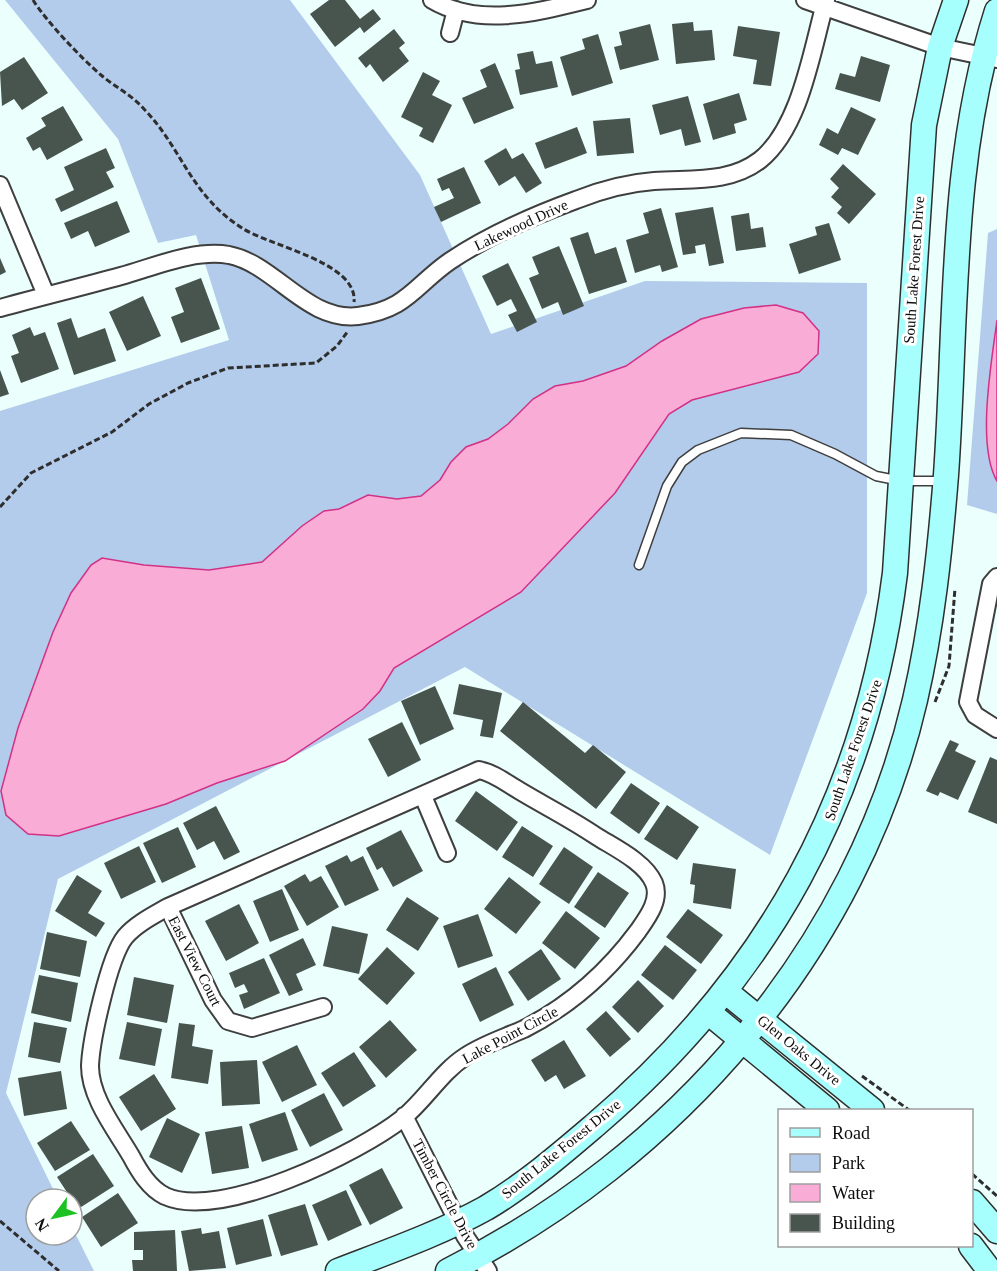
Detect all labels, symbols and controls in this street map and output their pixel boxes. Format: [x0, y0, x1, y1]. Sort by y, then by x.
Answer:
street label: South Lake Forest Drive [901, 195, 927, 344]
street label: Lakewood Drive [472, 196, 571, 254]
street label: South Lake Forest Drive [821, 677, 885, 823]
street label: East View Court [165, 913, 225, 1009]
street label: Lake Point Circle [460, 1003, 561, 1067]
street label: Glen Oaks Drive [754, 1012, 844, 1088]
street label: South Lake Forest Drive [498, 1096, 624, 1202]
legend [778, 1109, 973, 1247]
text: Road [832, 1123, 870, 1143]
street label: Timber Circle Drive [409, 1136, 481, 1252]
text: Park [832, 1153, 865, 1173]
text: Water [832, 1183, 875, 1203]
north arrow [24, 1187, 84, 1247]
text: Building [832, 1213, 895, 1233]
text: N [31, 1215, 52, 1234]

